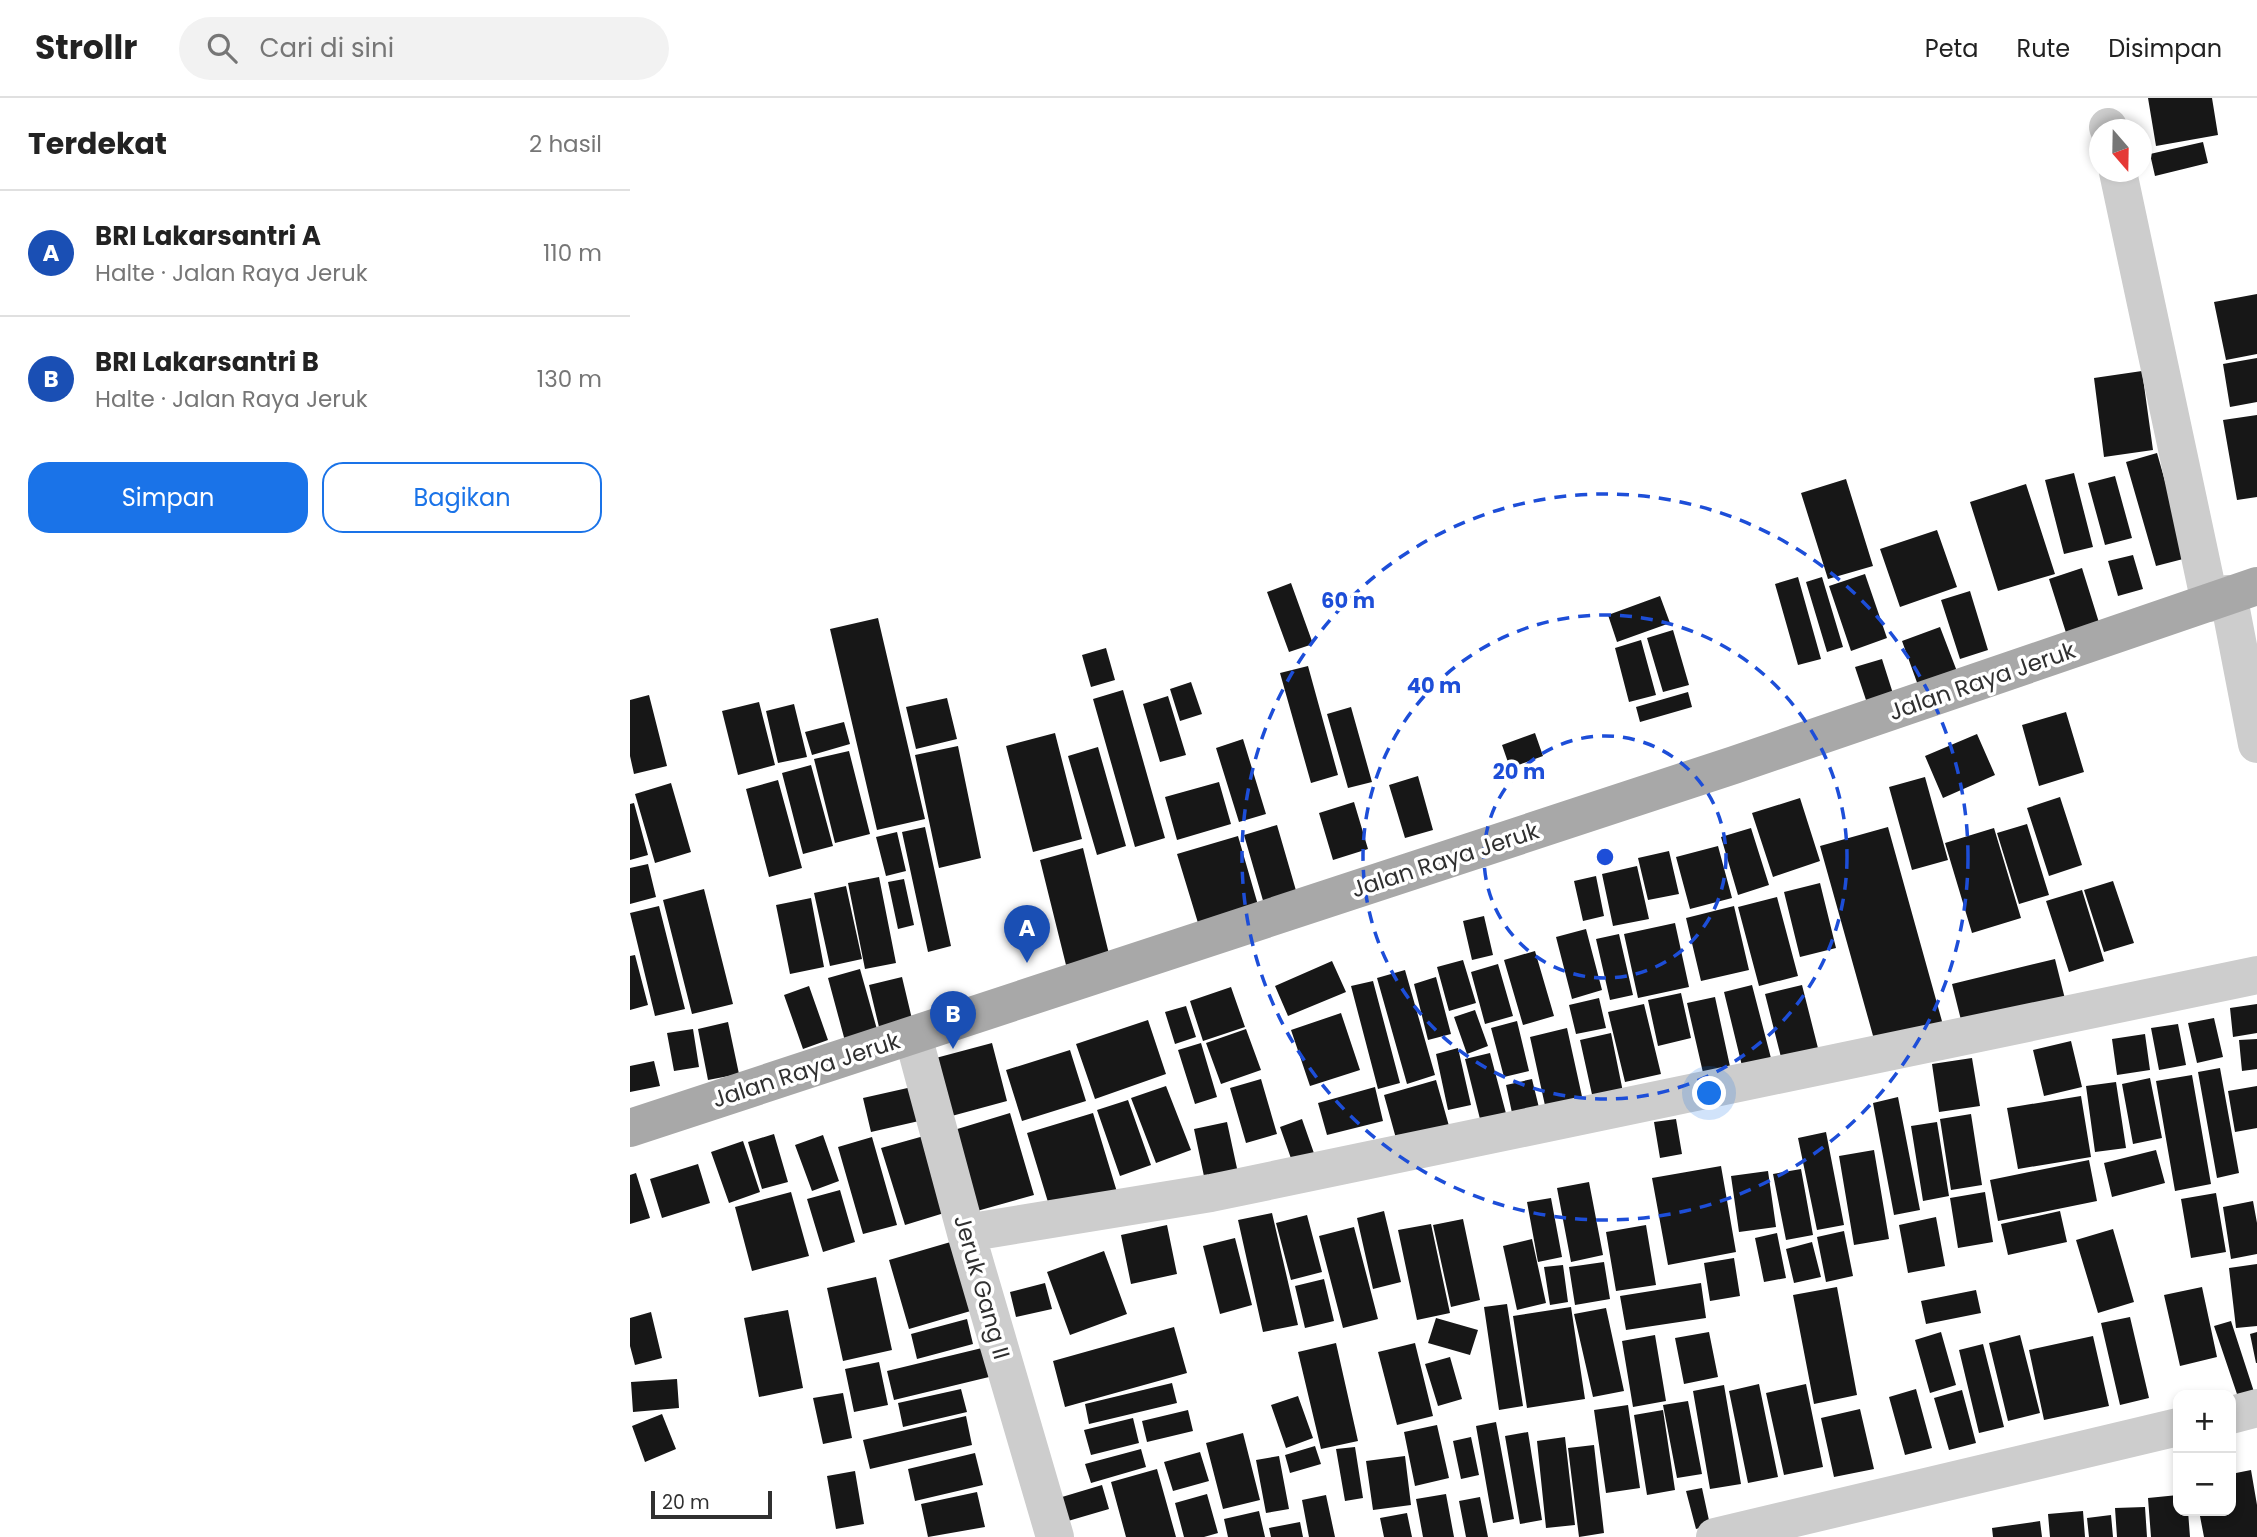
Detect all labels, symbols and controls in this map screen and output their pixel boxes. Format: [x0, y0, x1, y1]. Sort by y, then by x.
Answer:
search box [179, 17, 669, 80]
text: Strollr [35, 24, 137, 71]
icon: search [203, 29, 241, 67]
text: Cari di sini [259, 30, 394, 66]
text: Peta [1925, 32, 1979, 65]
text: Rute [2017, 32, 2070, 65]
text: Disimpan [2108, 32, 2222, 65]
north arrow [2089, 119, 2152, 182]
text: Terdekat [28, 122, 167, 165]
text: 2 hasil [529, 128, 602, 160]
text: BRI Lakarsantri A [95, 218, 321, 254]
text: A [43, 237, 59, 269]
text: 110 m [543, 237, 602, 269]
text: Halte · Jalan Raya Jeruk [95, 257, 367, 289]
text: BRI Lakarsantri B [95, 344, 319, 380]
text: B [43, 363, 59, 395]
text: 130 m [537, 363, 602, 395]
text: Halte · Jalan Raya Jeruk [95, 383, 367, 415]
button: Simpan [28, 462, 308, 533]
button: Bagikan [322, 462, 602, 533]
text: 60 m [1321, 586, 1375, 615]
street label: Jalan Raya Jeruk [1884, 634, 2080, 728]
text: 40 m [1407, 671, 1461, 700]
text: 20 m [1493, 757, 1545, 786]
street label: Jalan Raya Jeruk [1347, 815, 1543, 905]
centre of rings [1593, 845, 1617, 869]
pin: A [1004, 905, 1050, 963]
pin: B [930, 991, 976, 1049]
street label: Jalan Raya Jeruk [708, 1025, 904, 1115]
your location [1692, 1076, 1726, 1110]
street label: Jeruk Gang II [946, 1211, 1018, 1363]
map controls [2173, 1390, 2236, 1516]
button: + [2173, 1390, 2236, 1453]
button: − [2173, 1453, 2236, 1516]
scale bar [651, 1488, 772, 1520]
text: 20 m [662, 1489, 710, 1516]

